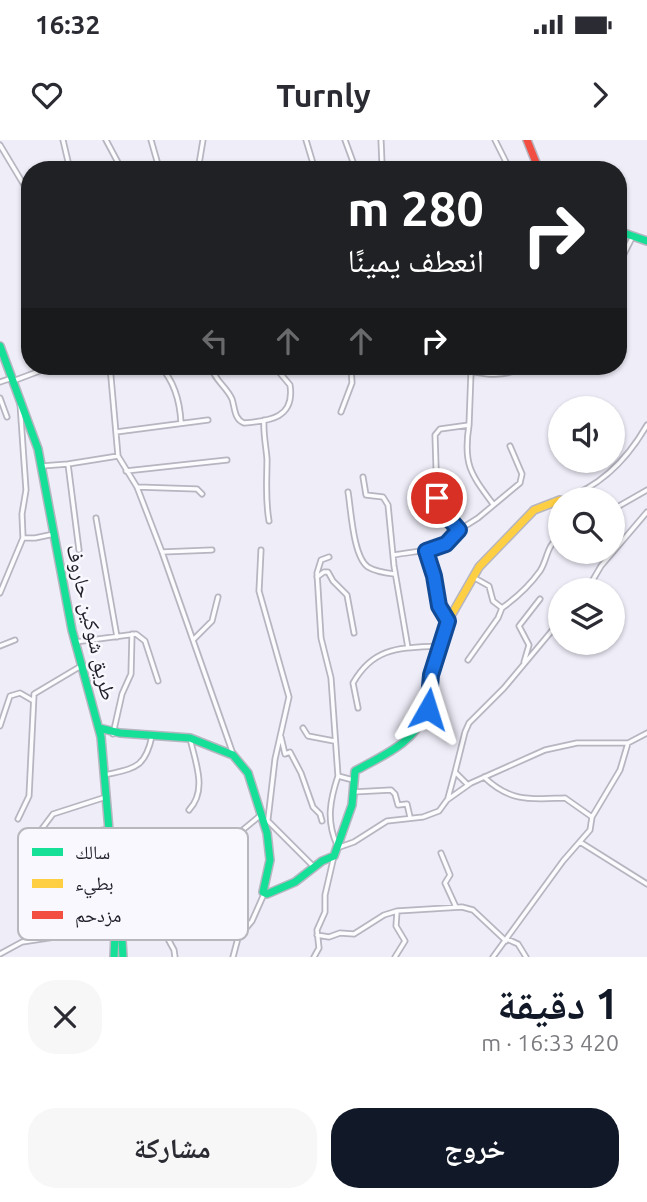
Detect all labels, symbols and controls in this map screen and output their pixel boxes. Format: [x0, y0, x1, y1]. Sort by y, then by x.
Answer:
text: 16:32 [35, 10, 100, 39]
icon: heart [28, 76, 66, 114]
icon: forward [581, 76, 619, 114]
text: Turnly [276, 77, 371, 113]
text: 280 m [347, 180, 484, 235]
icon: right [508, 189, 599, 280]
text: انعطف يمينًا [348, 242, 484, 278]
icon: left [196, 322, 234, 360]
icon: ahead [269, 322, 307, 360]
icon: ahead [342, 322, 380, 360]
icon: right [415, 322, 453, 360]
map controls [548, 396, 625, 655]
button: sound [548, 396, 625, 473]
pin [407, 468, 467, 528]
icon: arrive [418, 479, 456, 517]
button: search [548, 487, 625, 564]
street label: طريق شوكين حاروف [60, 542, 122, 703]
button: layers [548, 578, 625, 655]
position arrow [391, 672, 465, 746]
legend [18, 828, 248, 940]
text: سالك [75, 841, 110, 863]
text: بطيء [75, 872, 114, 899]
text: مزدحم [75, 904, 121, 928]
button: close [28, 980, 102, 1054]
text: 1 دقيقة [497, 980, 619, 1027]
text: 420 m · 16:33 [481, 1030, 619, 1055]
button: مشاركة [28, 1108, 317, 1188]
button: خروج [331, 1108, 619, 1188]

